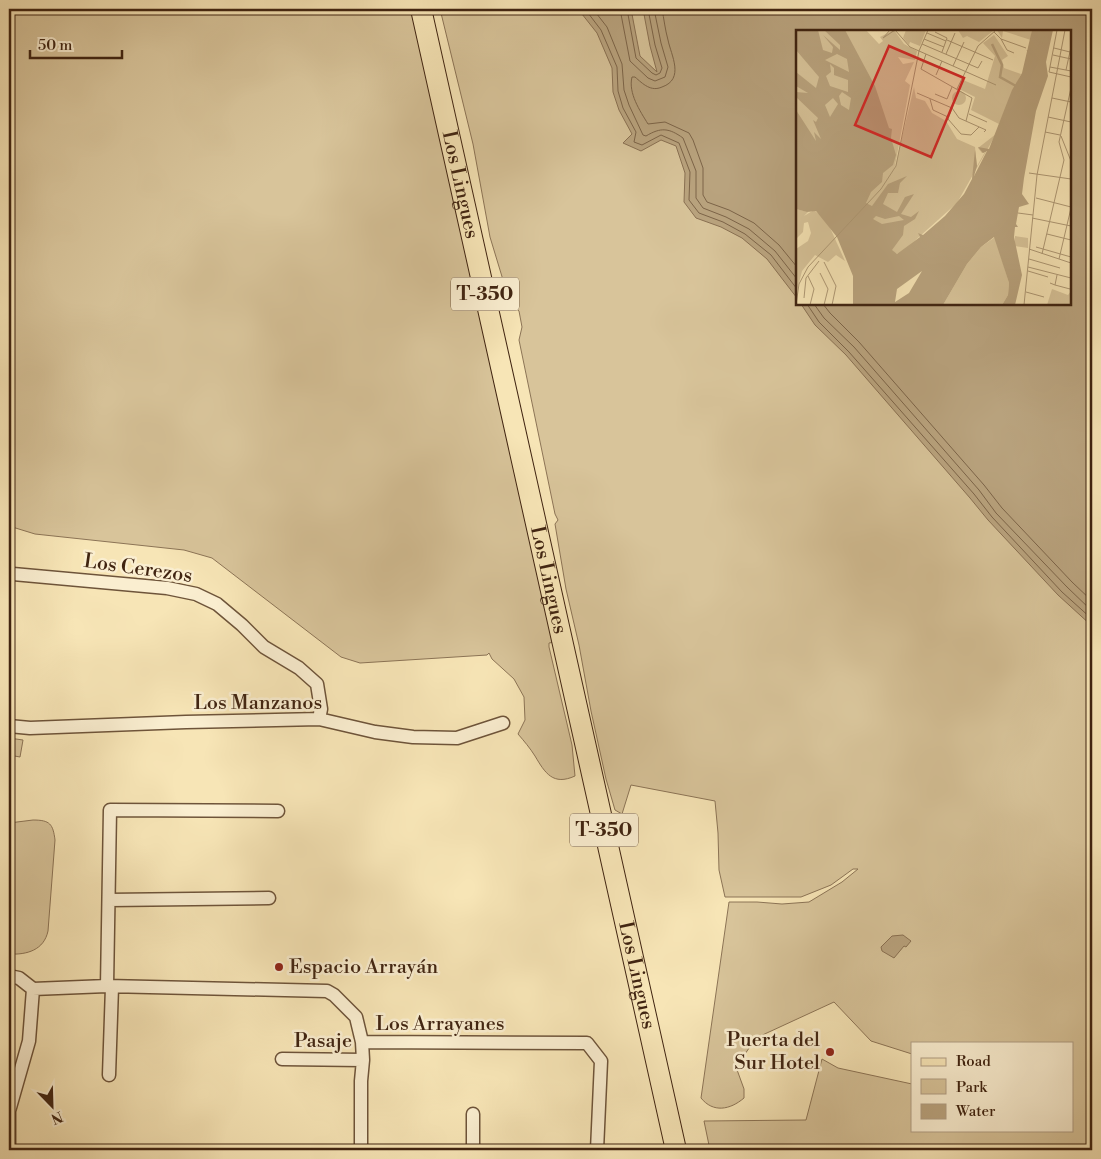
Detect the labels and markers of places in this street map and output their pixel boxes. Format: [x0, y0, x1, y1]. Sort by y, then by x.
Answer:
place label: Espacio Arrayán [289, 955, 438, 980]
marker: Espacio Arrayán [273, 961, 285, 973]
place label: Puerta del Sur Hotel [726, 1028, 820, 1076]
marker: Puerta del Sur Hotel [824, 1046, 836, 1058]

